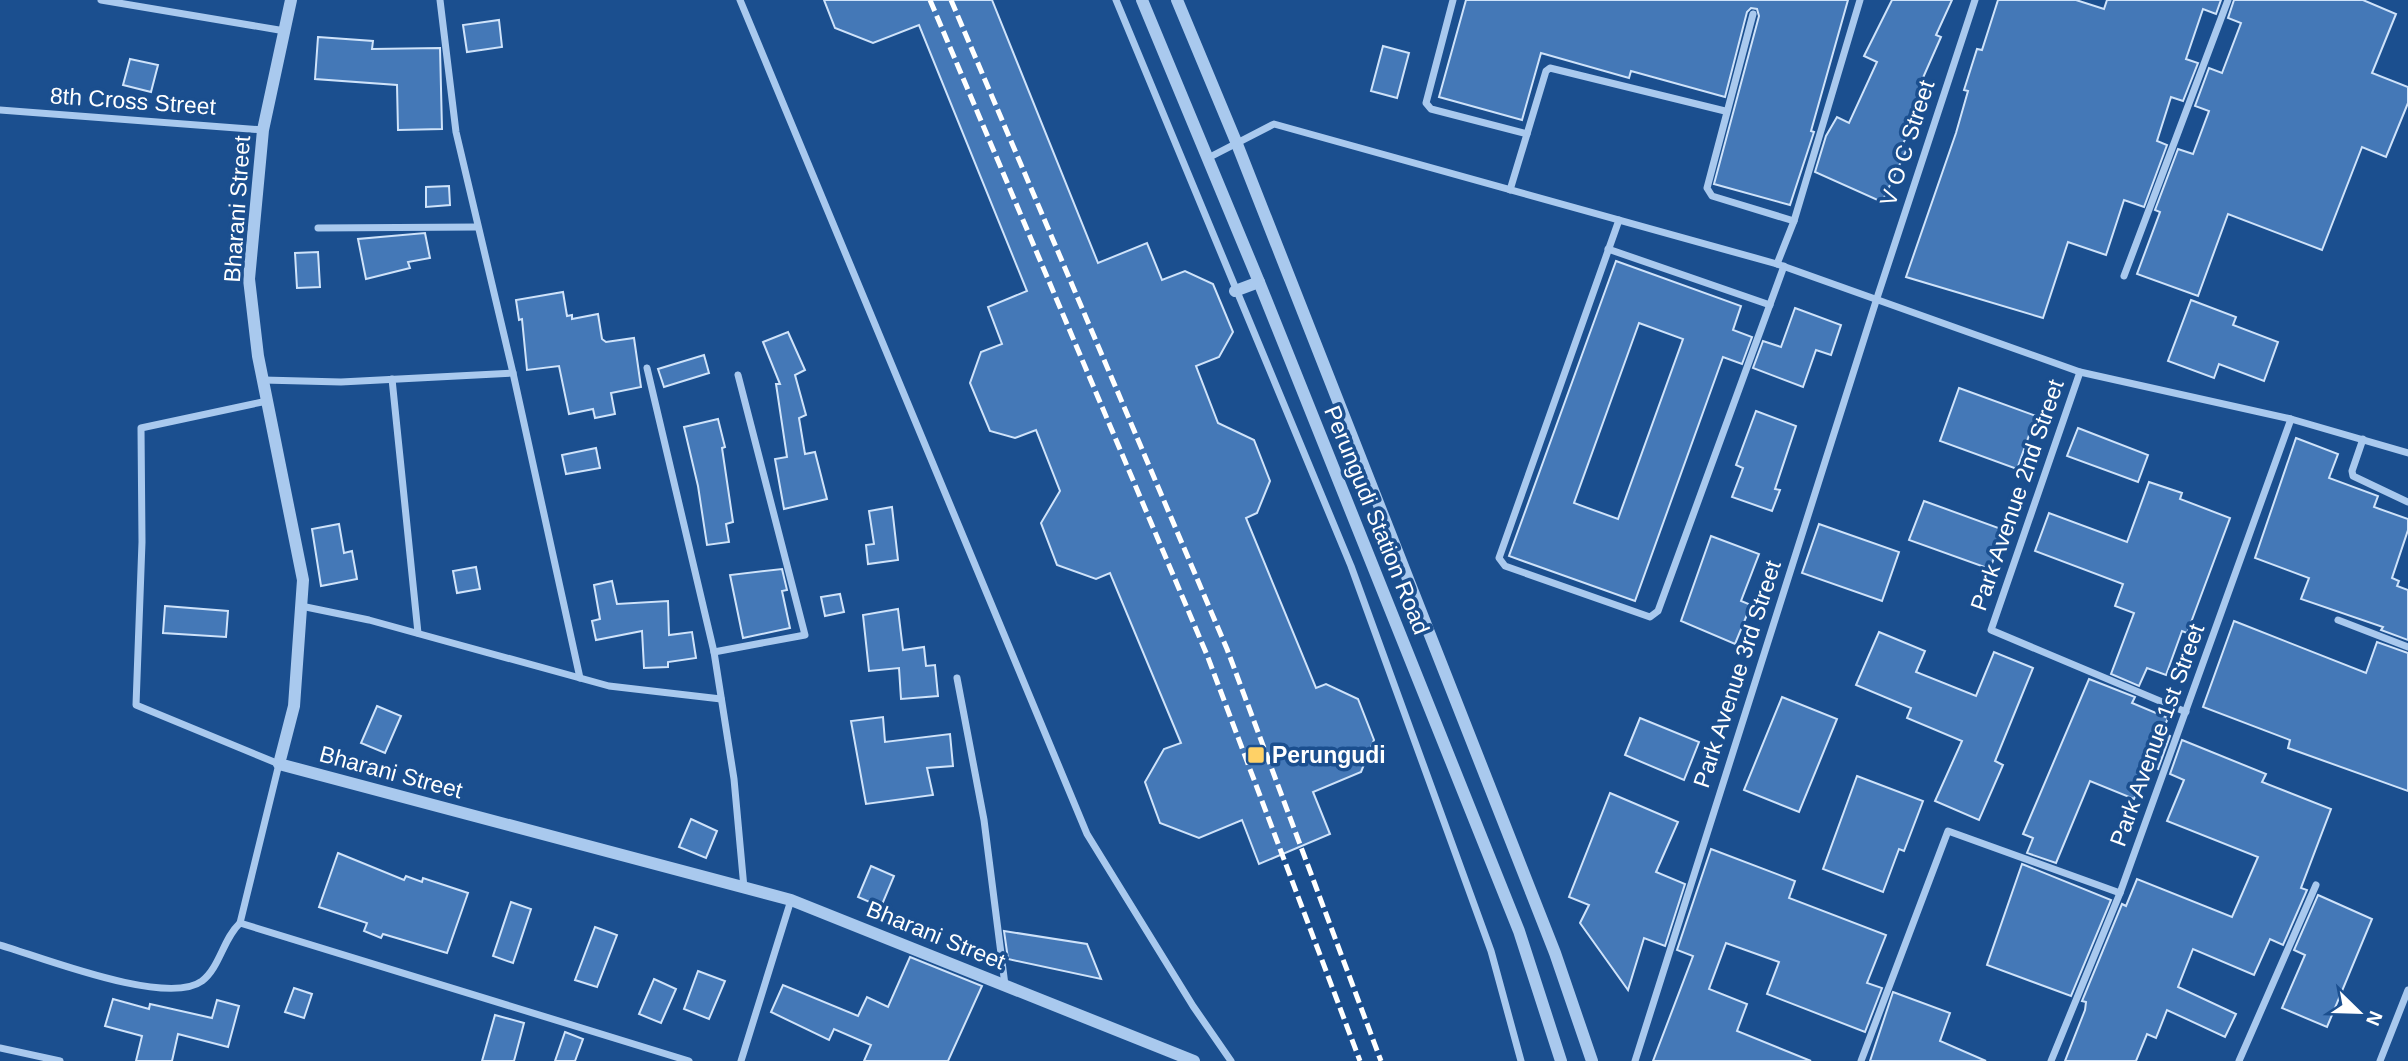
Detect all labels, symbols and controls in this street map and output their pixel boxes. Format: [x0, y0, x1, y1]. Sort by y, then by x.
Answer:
street label: V O C Street [1874, 76, 1940, 209]
street label: 8th Cross Street [49, 82, 217, 120]
street label: Bharani Street [219, 134, 255, 283]
street label: Park Avenue 2nd Street [1965, 376, 2069, 614]
street label: Perungudi Station Road [1319, 402, 1435, 638]
street label: Park Avenue 3rd Street [1688, 557, 1786, 791]
street label: Park Avenue 1st Street [2105, 620, 2210, 850]
street label: Bharani Street [317, 740, 466, 804]
place label: Perungudi [1272, 742, 1386, 768]
marker: Perungudi [1246, 745, 1266, 765]
street label: Bharani Street [863, 895, 1010, 975]
north arrow [2324, 977, 2394, 1047]
text: N [2362, 1008, 2387, 1029]

